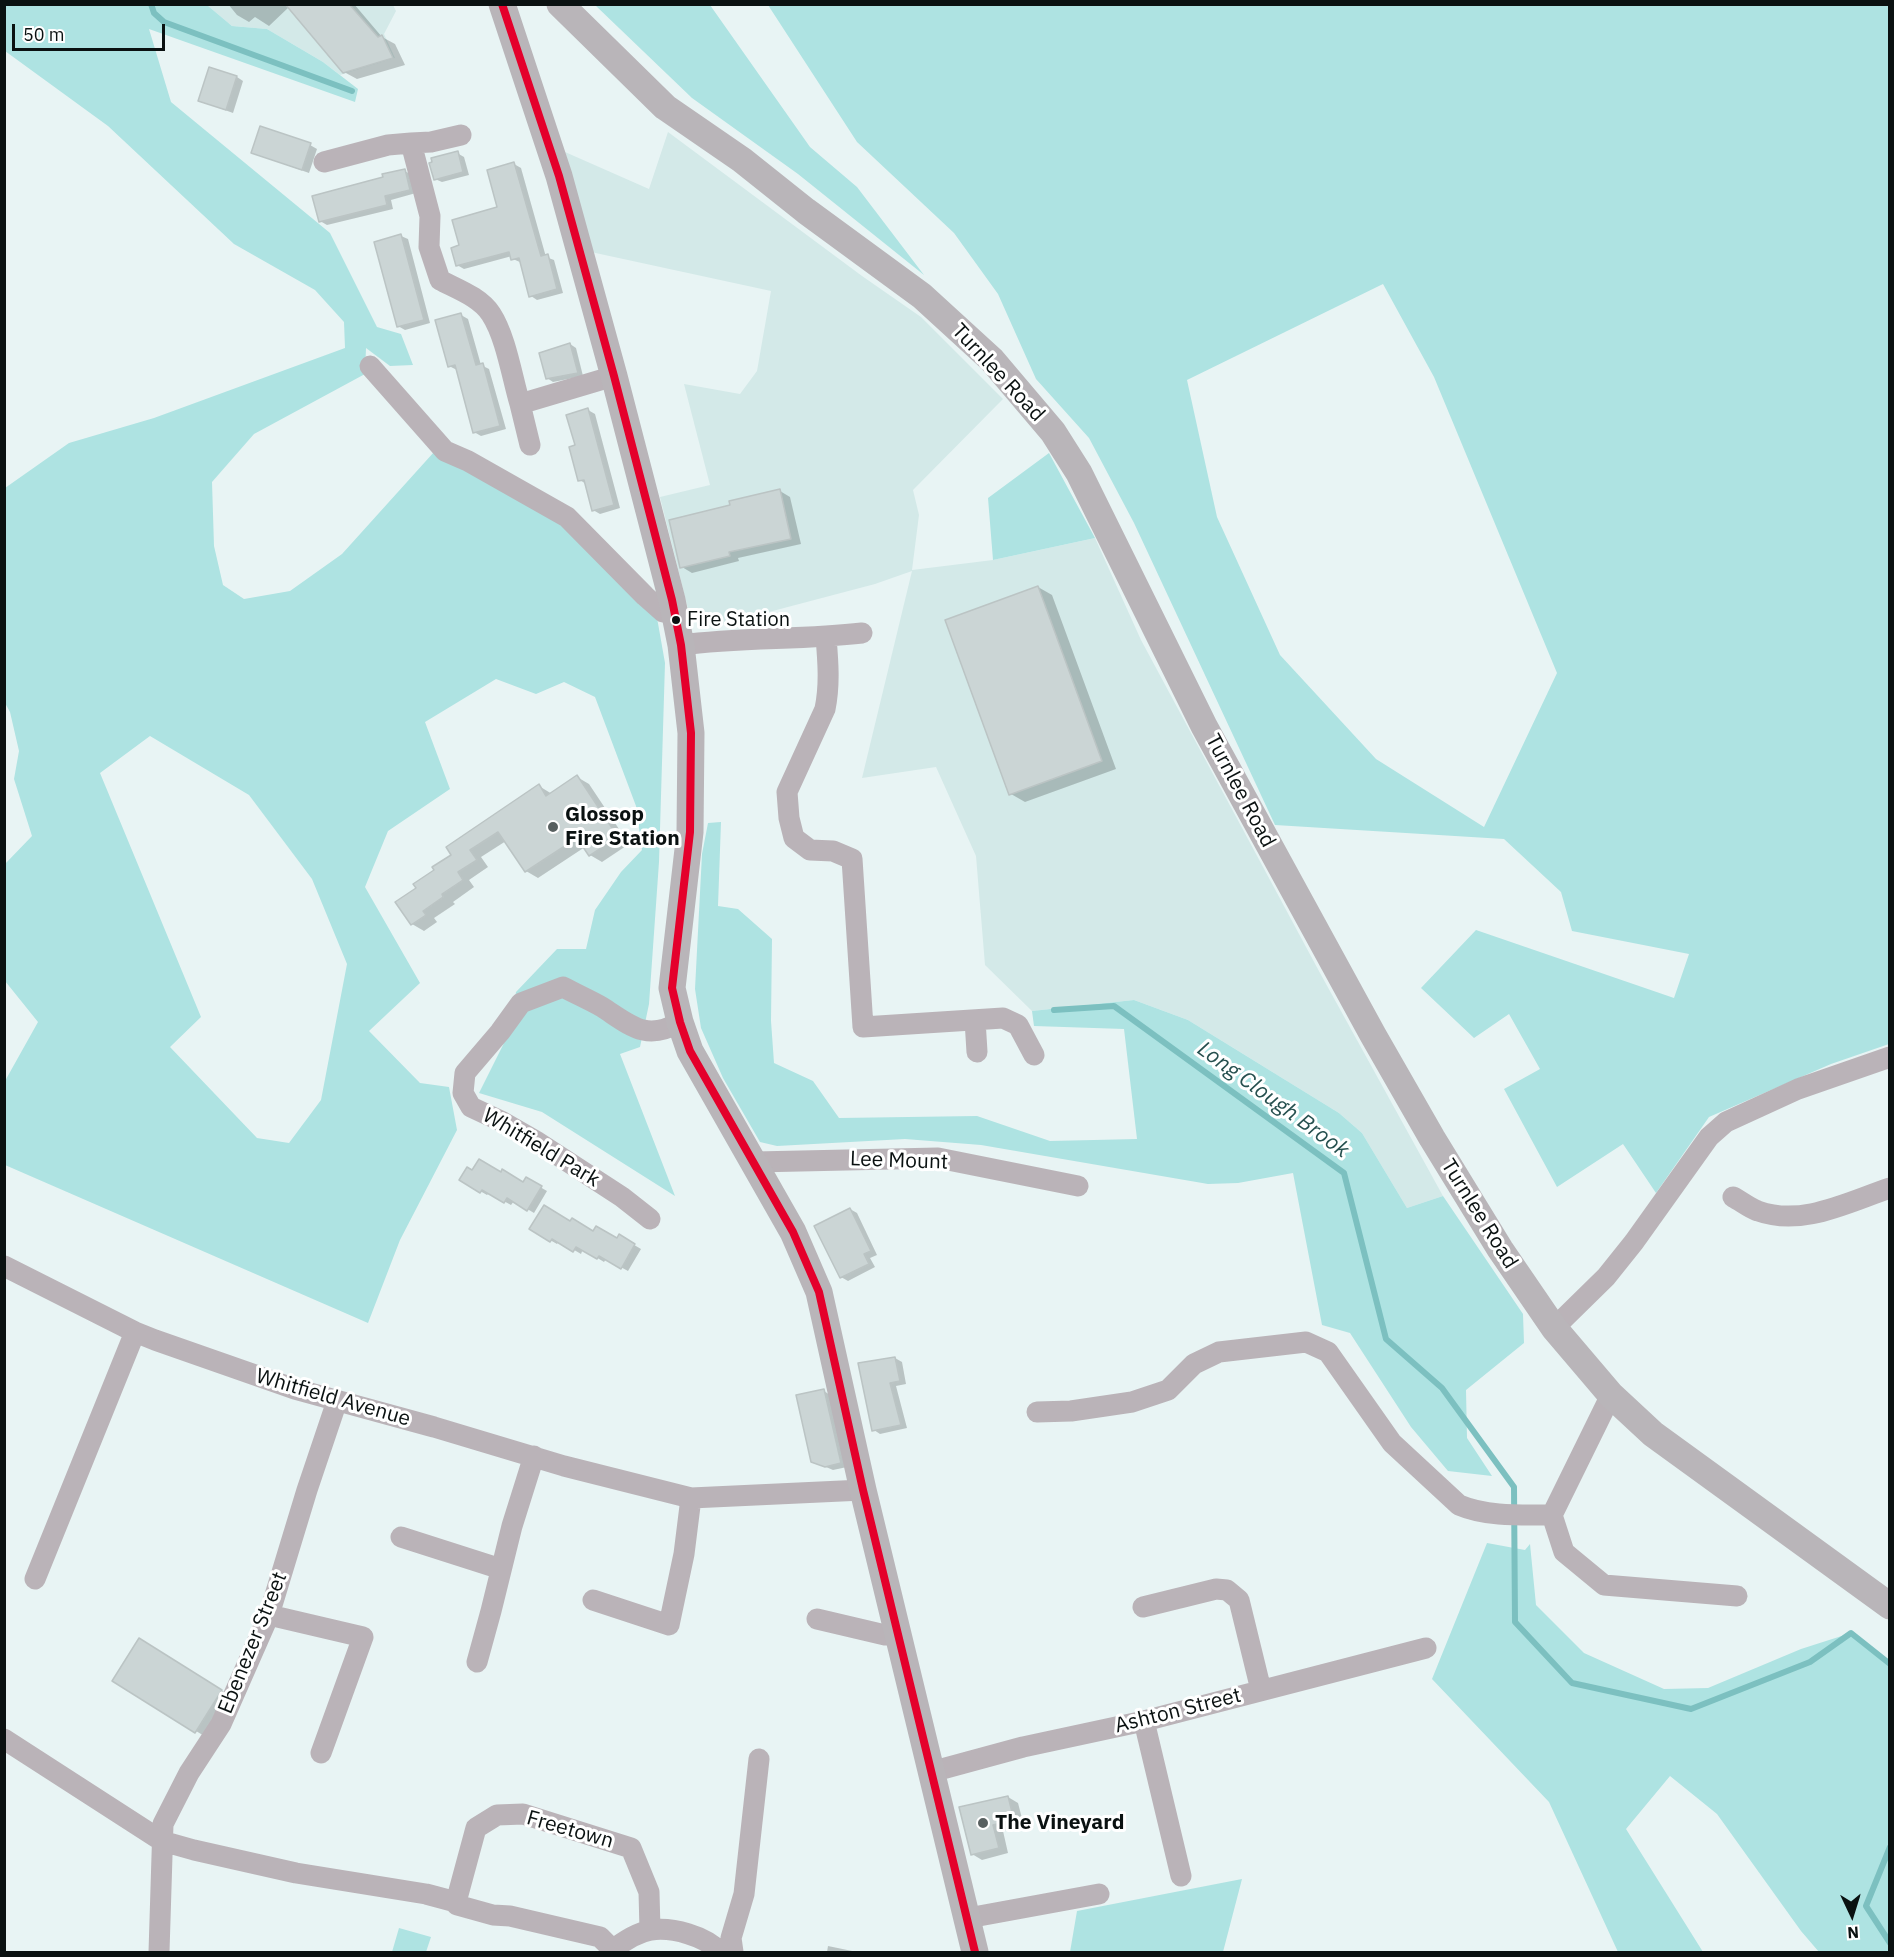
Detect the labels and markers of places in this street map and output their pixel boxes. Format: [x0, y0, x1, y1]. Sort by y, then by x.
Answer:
place label: Fire Station [687, 608, 790, 632]
marker: Fire Station [670, 614, 682, 626]
place label: Glossop Fire Station [565, 802, 680, 852]
marker: Glossop Fire Station [546, 820, 560, 834]
place label: The Vineyard [995, 1810, 1124, 1836]
marker: The Vineyard [976, 1816, 990, 1830]

